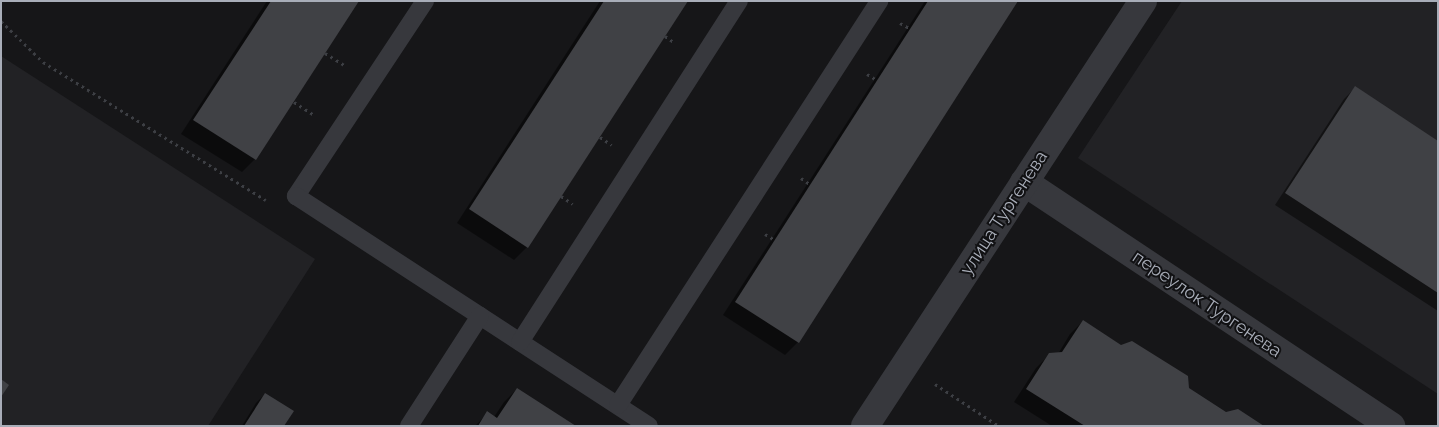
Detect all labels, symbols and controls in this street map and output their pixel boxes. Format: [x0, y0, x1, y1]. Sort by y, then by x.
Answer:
street label: улица Тургенева [956, 147, 1052, 279]
street label: переулок Тургенева [1128, 246, 1286, 362]

